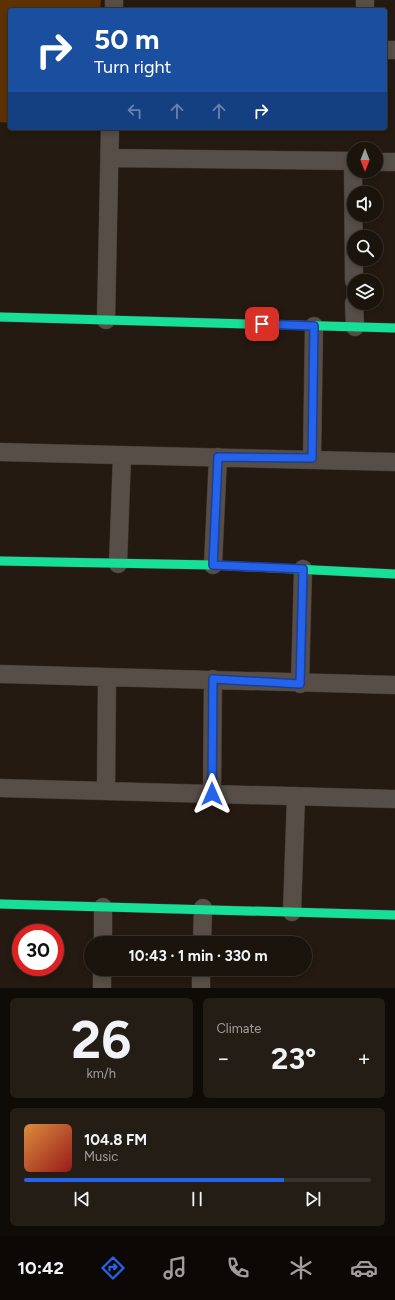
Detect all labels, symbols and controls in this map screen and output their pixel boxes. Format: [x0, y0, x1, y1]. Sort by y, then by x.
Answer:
text: 50 m [94, 22, 160, 56]
icon: right [28, 24, 80, 76]
text: Turn right [94, 56, 171, 78]
icon: left [124, 100, 146, 122]
icon: ahead [166, 100, 188, 122]
icon: ahead [208, 100, 230, 122]
icon: right [250, 100, 272, 122]
north arrow [347, 142, 383, 178]
map controls [347, 142, 383, 310]
button: sound [347, 186, 383, 222]
button: search [347, 230, 383, 266]
button: layers [347, 274, 383, 310]
pin [245, 307, 279, 341]
icon: arrive [251, 313, 273, 335]
position arrow [191, 773, 233, 815]
speed limit sign: 30 [12, 924, 64, 976]
text: 10:43 · 1 min · 330 m [129, 947, 267, 965]
text: 26 [71, 1009, 131, 1071]
text: Climate [217, 1021, 261, 1036]
text: 23° [271, 1040, 316, 1077]
text: − [217, 1045, 230, 1072]
text: + [357, 1045, 371, 1072]
text: km/h [86, 1066, 116, 1081]
text: 104.8 FM [84, 1131, 147, 1149]
text: Music [84, 1149, 118, 1164]
icon: previous [71, 1188, 93, 1210]
icon: pause [186, 1188, 208, 1210]
icon: next [302, 1188, 324, 1210]
icon: directions [99, 1254, 127, 1282]
icon: music [161, 1254, 189, 1282]
icon: phone [224, 1254, 252, 1282]
icon: climate [287, 1254, 315, 1282]
icon: car [350, 1254, 378, 1282]
text: 10:42 [17, 1257, 64, 1279]

